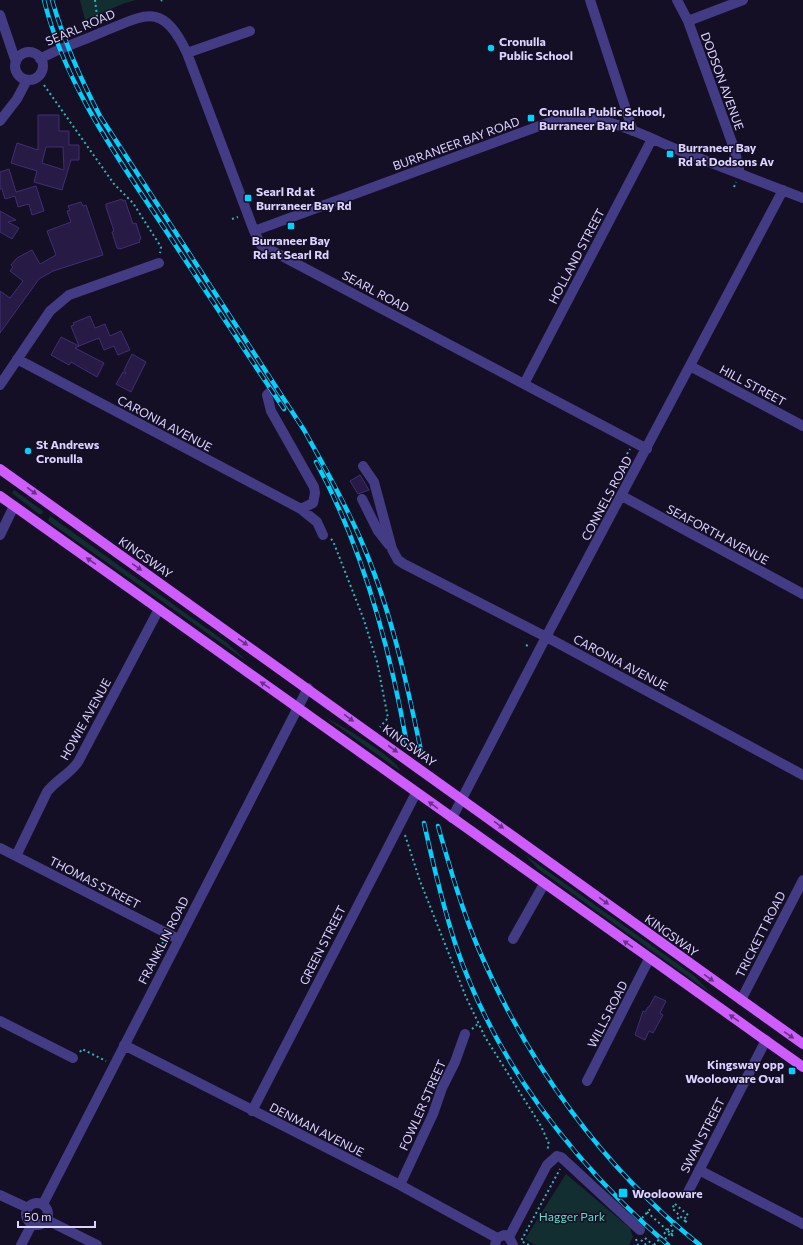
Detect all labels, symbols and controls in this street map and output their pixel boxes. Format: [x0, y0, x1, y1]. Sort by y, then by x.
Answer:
street label: SEARL ROAD [43, 6, 117, 48]
street label: DODSON AVENUE [699, 30, 747, 132]
place label: Cronulla Public School [499, 34, 573, 62]
marker: Cronulla Public School [486, 43, 496, 53]
place label: Cronulla Public School, Burraneer Bay Rd [539, 104, 665, 132]
street label: BURRANEER BAY ROAD [391, 113, 521, 172]
marker: Cronulla Public School, Burraneer Bay Rd [526, 113, 536, 123]
place label: Burraneer Bay Rd at Dodsons Av [678, 140, 774, 168]
marker: Burraneer Bay Rd at Dodsons Av [665, 149, 675, 159]
place label: Searl Rd at Burraneer Bay Rd [256, 184, 352, 212]
marker: Searl Rd at Burraneer Bay Rd [243, 193, 253, 203]
street label: HOLLAND STREET [545, 206, 607, 306]
marker: Burraneer Bay Rd at Searl Rd [286, 221, 296, 231]
place label: Burraneer Bay Rd at Searl Rd [252, 233, 331, 261]
street label: SEARL ROAD [340, 267, 412, 315]
street label: HILL STREET [718, 362, 789, 408]
street label: CARONIA AVENUE [115, 392, 215, 454]
place label: St Andrews Cronulla [36, 437, 100, 465]
marker: St Andrews Cronulla [23, 446, 33, 456]
street label: CONNELS ROAD [578, 453, 634, 543]
one-way arrow [26, 487, 37, 496]
street label: SEAFORTH AVENUE [665, 501, 771, 567]
street label: KINGSWAY [116, 533, 176, 581]
one-way arrow [86, 557, 96, 565]
one-way arrow [132, 563, 143, 571]
street label: CARONIA AVENUE [571, 631, 671, 693]
one-way arrow [238, 638, 249, 646]
street label: HOWIE AVENUE [57, 676, 113, 762]
one-way arrow [260, 681, 271, 689]
one-way arrow [344, 714, 354, 722]
street label: KINGSWAY [381, 721, 440, 769]
one-way arrow [388, 745, 398, 753]
one-way arrow [428, 801, 438, 809]
one-way arrow [493, 821, 504, 829]
street label: THOMAS STREET [47, 853, 143, 911]
street label: TRICKETT ROAD [732, 889, 788, 979]
street label: FRANKLIN ROAD [135, 894, 191, 986]
one-way arrow [599, 897, 609, 905]
street label: GREEN STREET [296, 903, 348, 987]
street label: KINGSWAY [643, 911, 702, 959]
one-way arrow [622, 940, 633, 948]
one-way arrow [704, 973, 715, 982]
street label: WILLS ROAD [584, 978, 630, 1050]
one-way arrow [729, 1014, 739, 1022]
one-way arrow [784, 1031, 795, 1039]
street label: FOWLER STREET [396, 1057, 448, 1152]
place label: Kingsway opp Woolooware Oval [685, 1057, 784, 1085]
marker: Kingsway opp Woolooware Oval [787, 1066, 797, 1076]
street label: SWAN STREET [677, 1095, 727, 1175]
street label: DENMAN AVENUE [268, 1099, 366, 1159]
place label: Woolooware [632, 1186, 703, 1200]
marker: Woolooware [617, 1187, 629, 1199]
scale bar [18, 1203, 95, 1229]
text: 50 m [24, 1209, 52, 1223]
park label: Hagger Park [539, 1209, 606, 1223]

